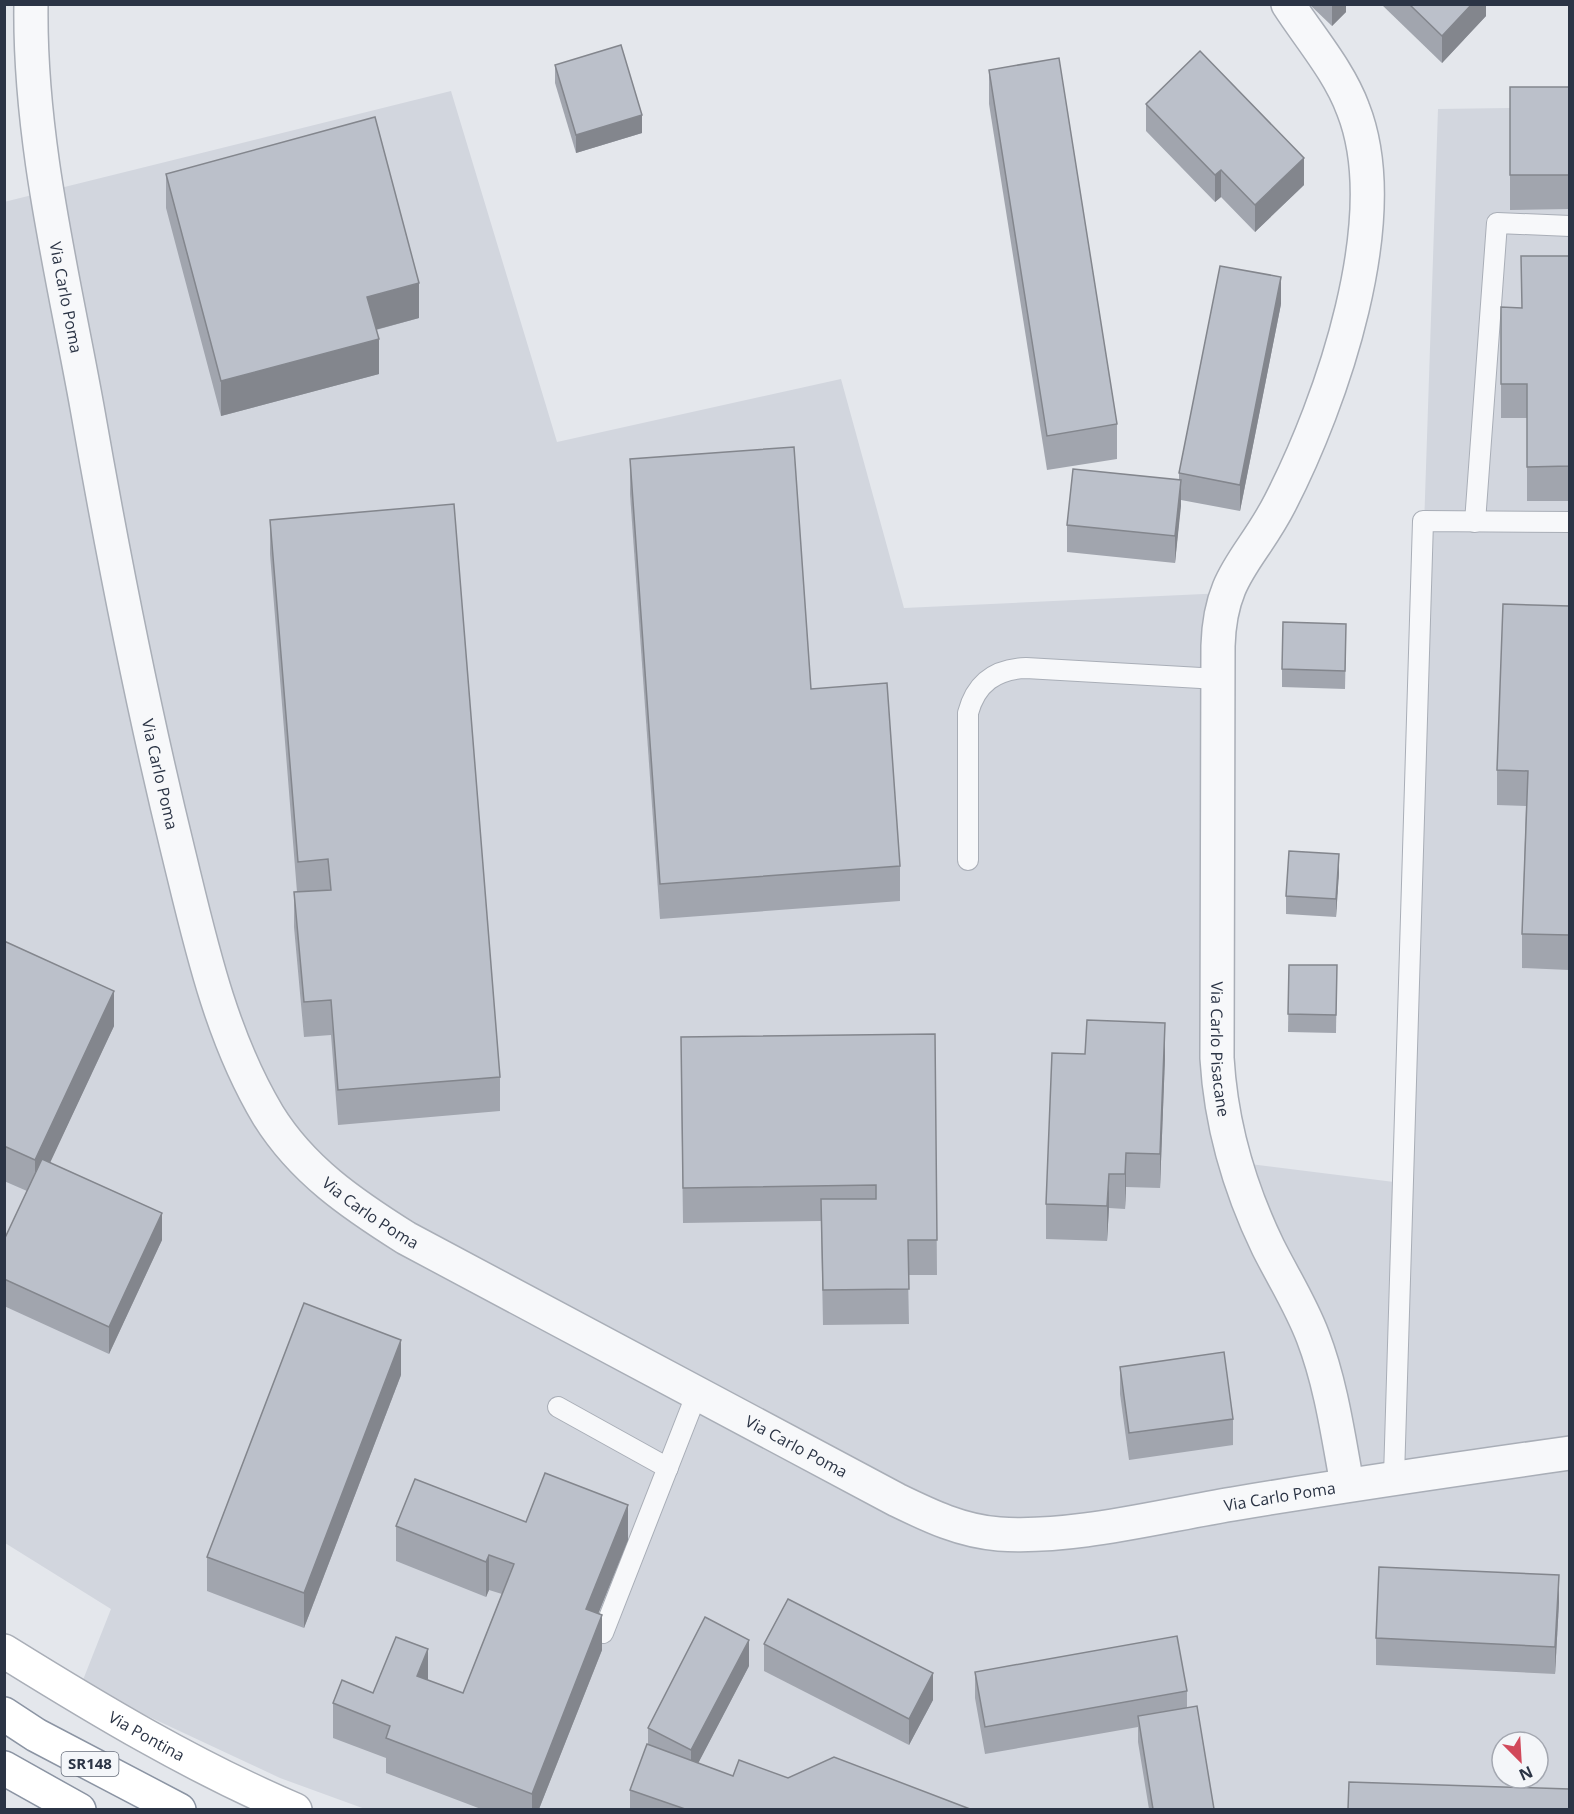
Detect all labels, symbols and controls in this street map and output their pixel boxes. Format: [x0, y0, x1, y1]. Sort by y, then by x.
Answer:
street label: Via Carlo Poma [45, 240, 88, 355]
street label: Via Carlo Poma [137, 717, 183, 832]
street label: Via Carlo Pisacane [1206, 982, 1235, 1119]
street label: Via Carlo Poma [317, 1172, 423, 1254]
street label: Via Carlo Poma [741, 1410, 851, 1483]
street label: Via Carlo Poma [1222, 1477, 1337, 1516]
street label: Via Pontina [104, 1706, 189, 1766]
north arrow [1490, 1730, 1550, 1790]
road number: SR148 [62, 1752, 118, 1776]
text: N [1516, 1761, 1537, 1786]

